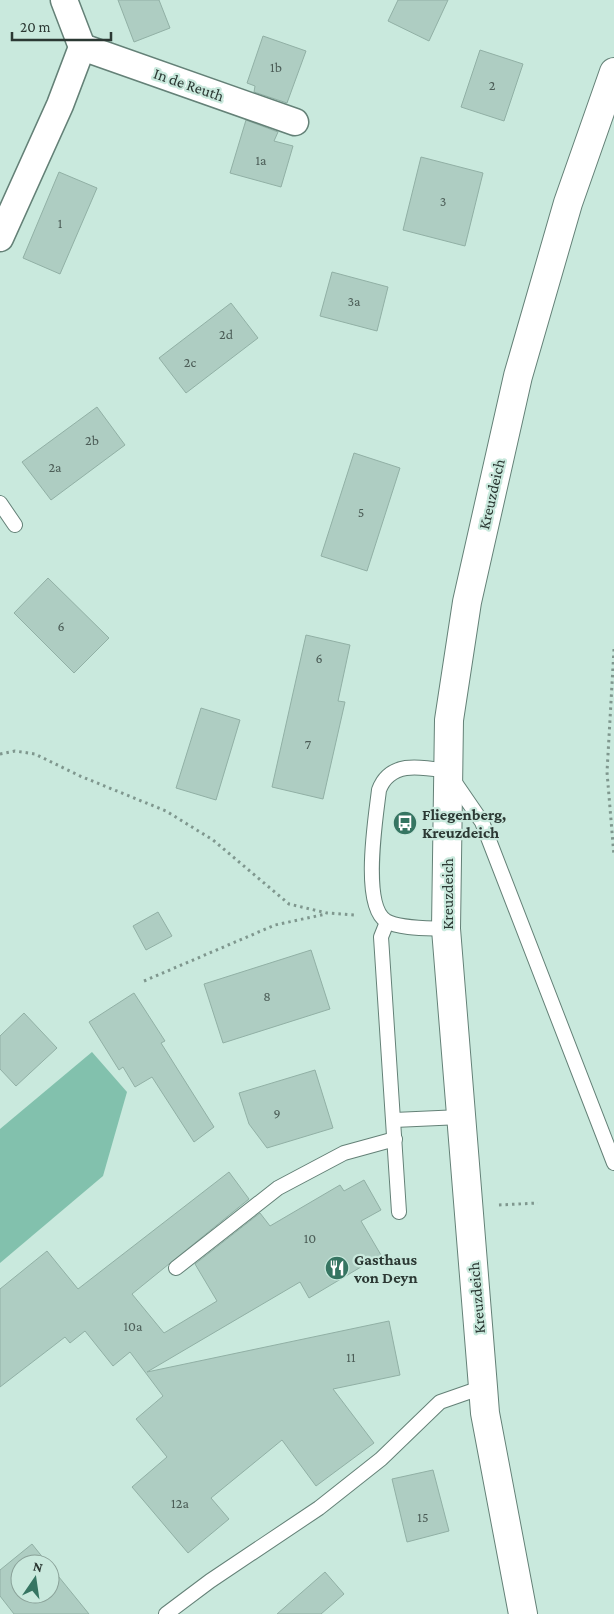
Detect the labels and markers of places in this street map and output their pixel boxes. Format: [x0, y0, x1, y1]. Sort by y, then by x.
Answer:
place label: Fliegenberg, Kreuzdeich [422, 806, 506, 841]
bus stop icon: Fliegenberg, Kreuzdeich [392, 810, 418, 836]
place label: Gasthaus von Deyn [353, 1251, 418, 1286]
restaurant icon: Gasthaus von Deyn [324, 1255, 350, 1281]

